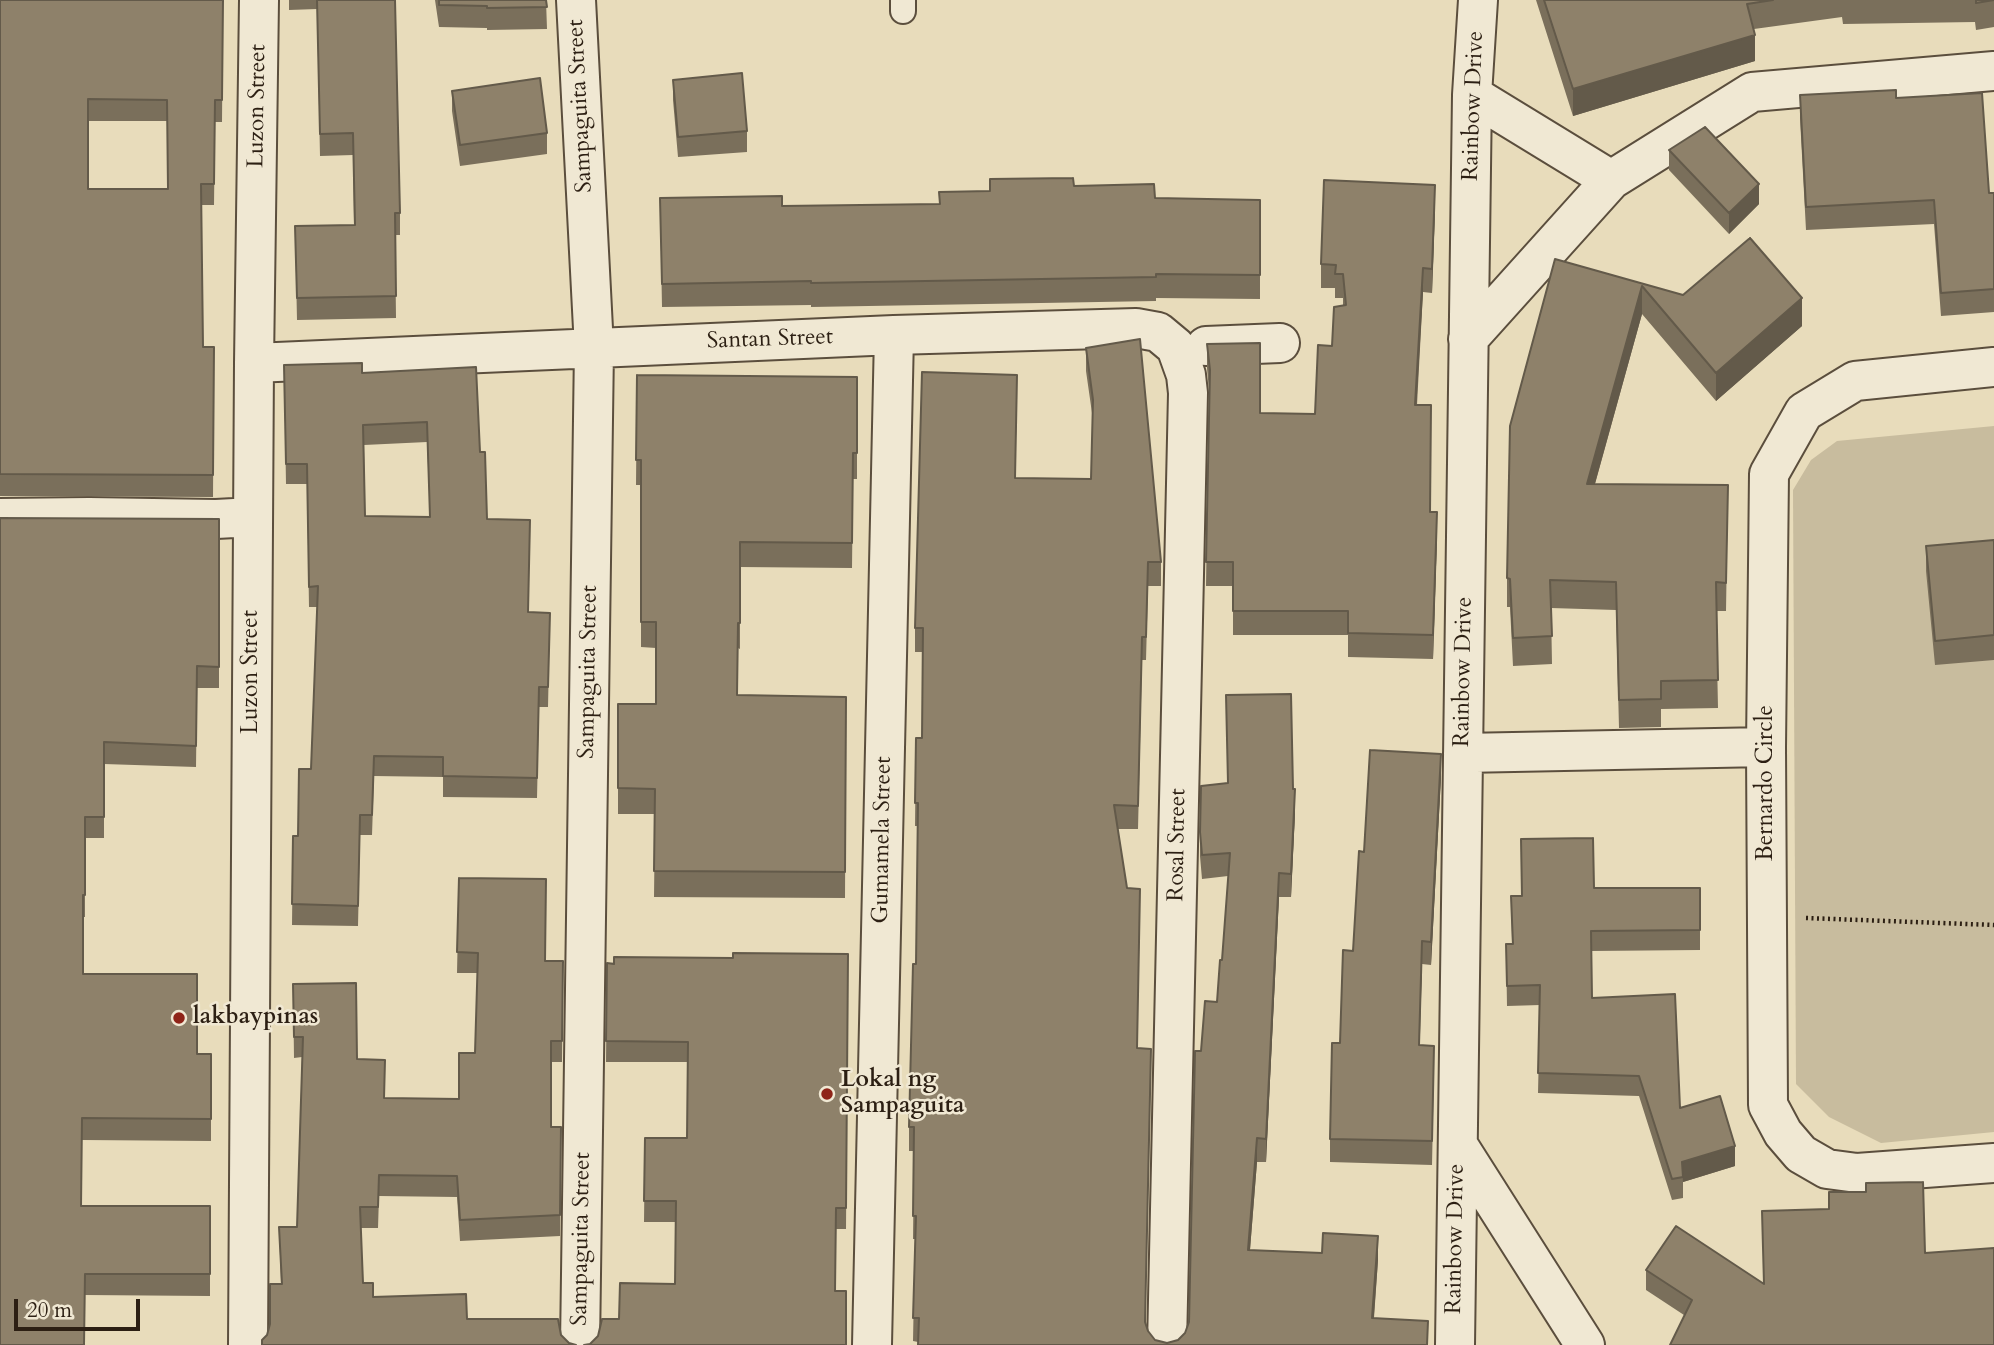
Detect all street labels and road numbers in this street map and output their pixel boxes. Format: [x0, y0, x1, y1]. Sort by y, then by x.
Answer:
street label: Sampaguita Street [563, 19, 599, 193]
street label: Rainbow Drive [1458, 30, 1490, 182]
street label: Luzon Street [243, 44, 273, 168]
street label: Santan Street [706, 324, 834, 356]
street label: Sampaguita Street [574, 585, 604, 759]
street label: Rainbow Drive [1449, 597, 1479, 747]
street label: Luzon Street [238, 610, 266, 734]
street label: Bernardo Circle [1753, 705, 1781, 861]
street label: Gumamela Street [868, 756, 898, 924]
street label: Rosal Street [1163, 788, 1193, 902]
street label: Sampaguita Street [567, 1152, 597, 1326]
street label: Rainbow Drive [1441, 1164, 1471, 1314]

